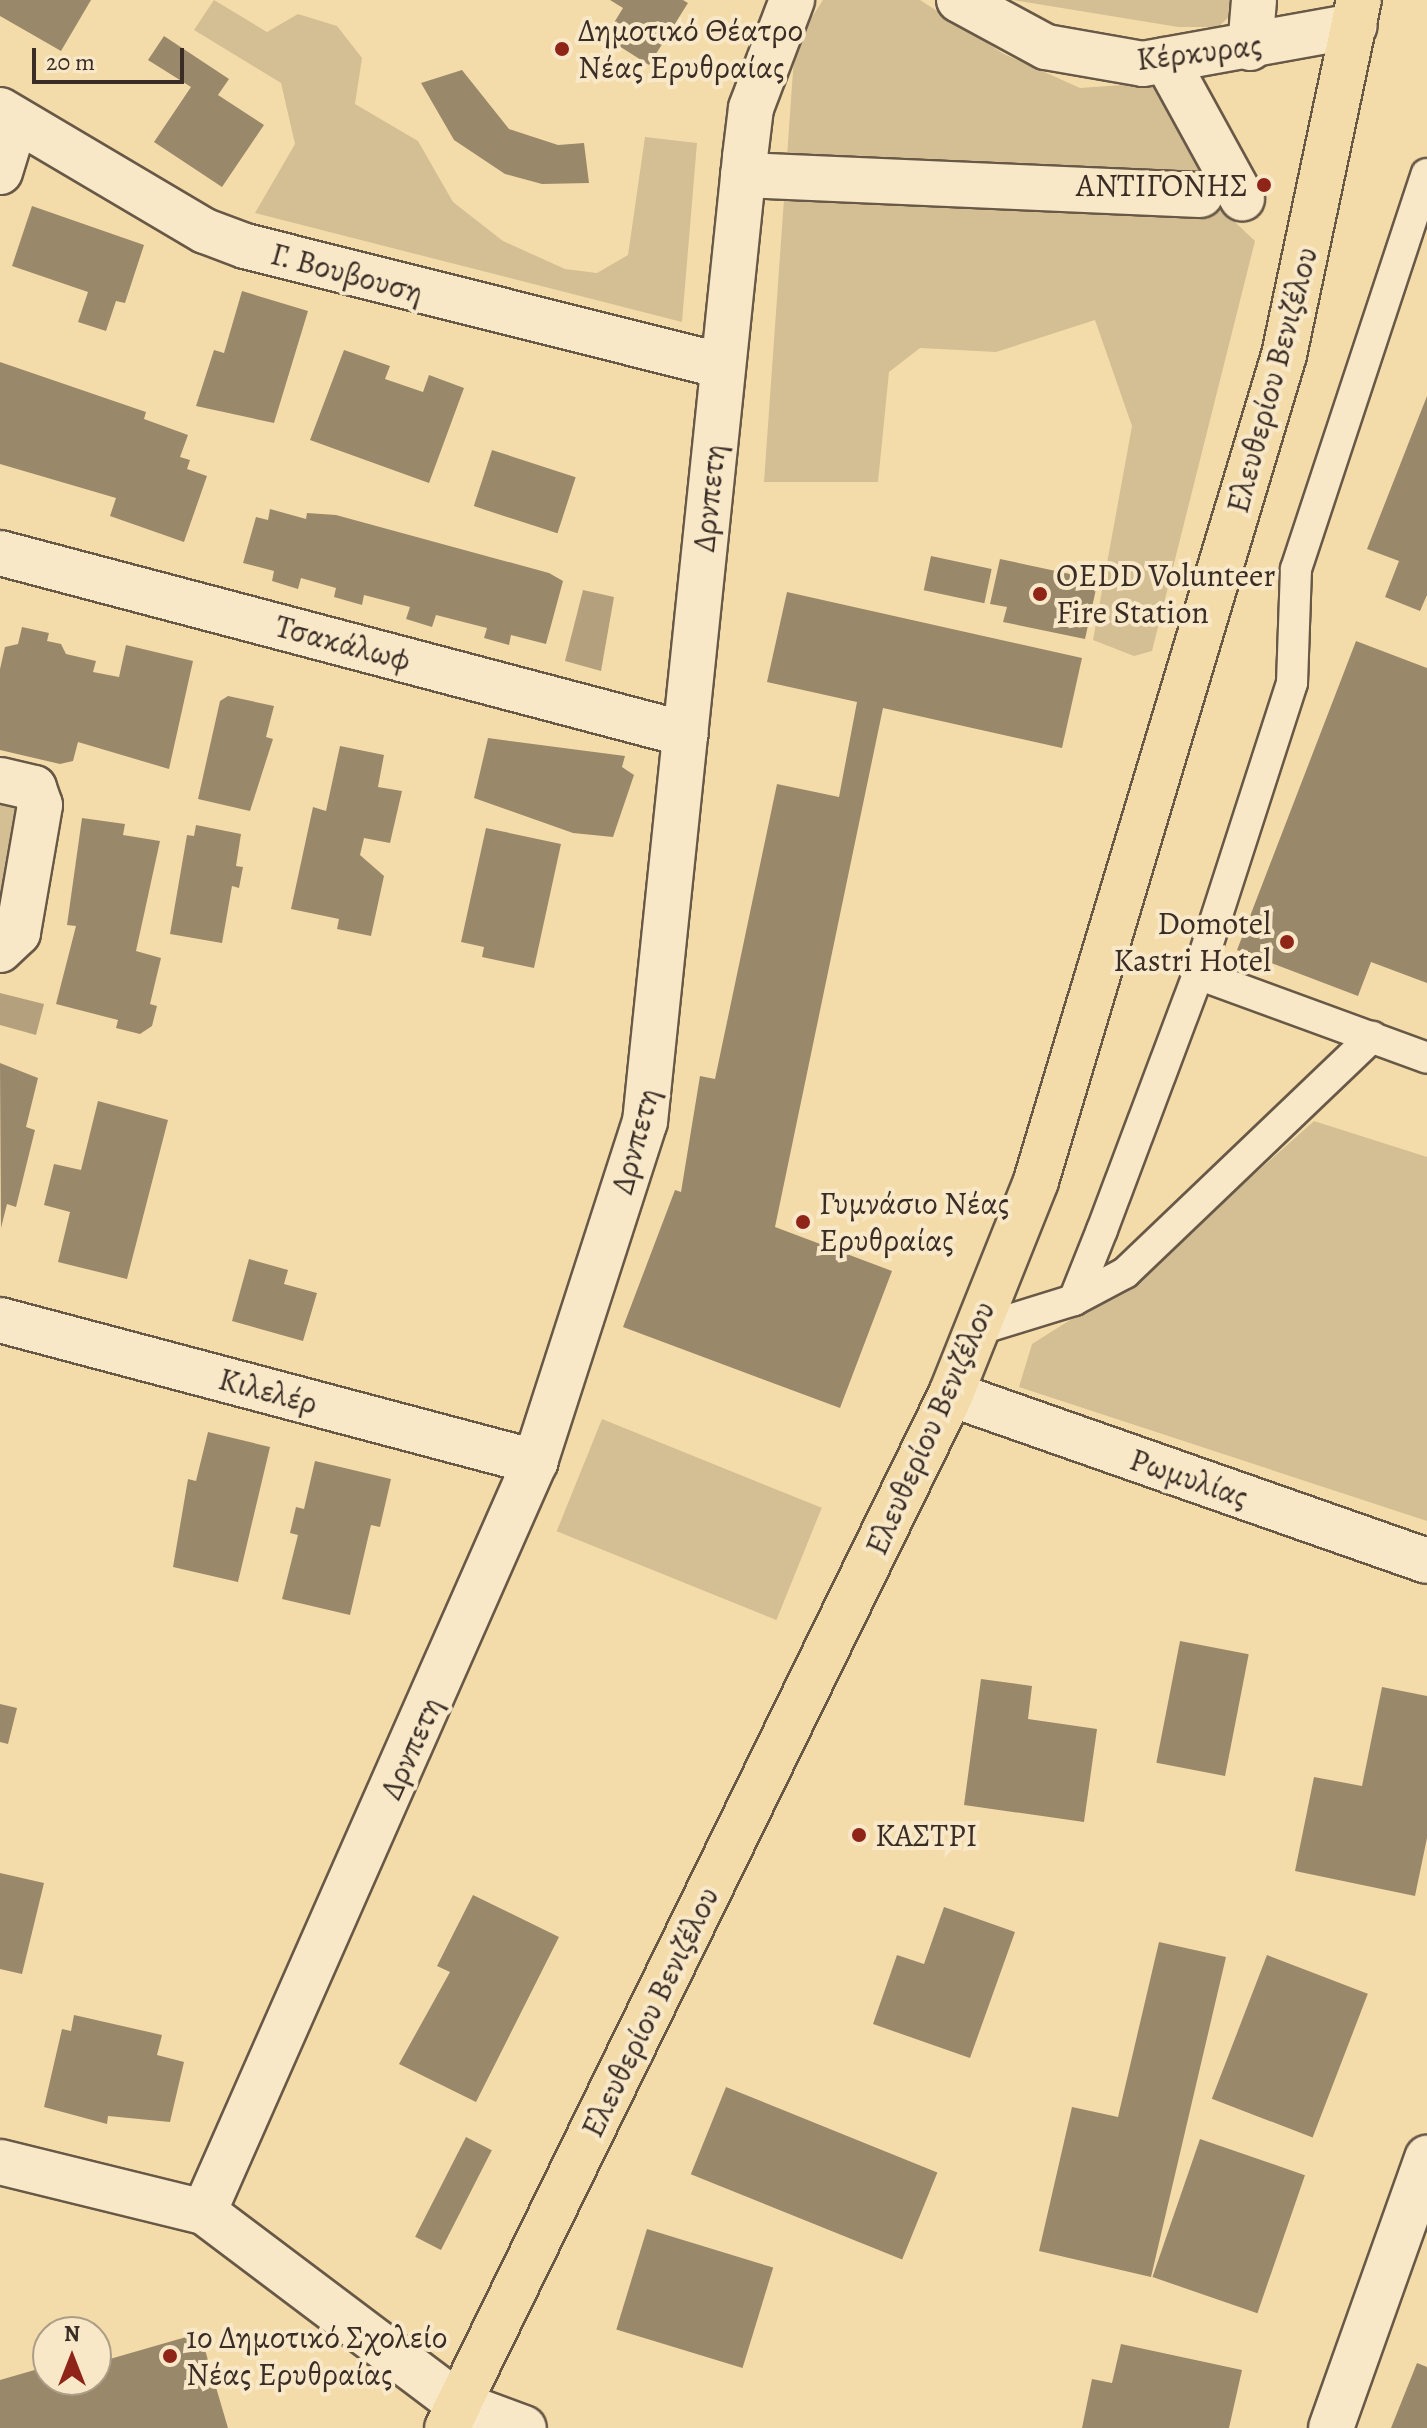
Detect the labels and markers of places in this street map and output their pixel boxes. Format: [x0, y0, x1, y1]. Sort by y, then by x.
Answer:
place label: Δημοτικό Θέατρο Νέας Ερυθραίας [578, 12, 803, 87]
marker: Δημοτικό Θέατρο Νέας Ερυθραίας [553, 40, 571, 58]
place label: ΑΝΤΙΓΟΝΗΣ [1076, 166, 1248, 204]
marker: ΑΝΤΙΓΟΝΗΣ [1255, 176, 1273, 194]
place label: OEDD Volunteer Fire Station [1056, 557, 1276, 632]
marker: OEDD Volunteer Fire Station [1031, 585, 1049, 603]
place label: Domotel Kastri Hotel [1113, 905, 1271, 980]
marker: Domotel Kastri Hotel [1278, 933, 1296, 951]
place label: Γυμνάσιο Νέας Ερυθραίας [819, 1185, 1009, 1260]
marker: Γυμνάσιο Νέας Ερυθραίας [794, 1213, 812, 1231]
place label: ΚΑΣΤΡΙ [875, 1816, 977, 1854]
marker: ΚΑΣΤΡΙ [850, 1826, 868, 1844]
place label: 1ο Δημοτικό Σχολείο Νέας Ερυθραίας [186, 2319, 447, 2394]
marker: 1ο Δημοτικό Σχολείο Νέας Ερυθραίας [161, 2347, 179, 2365]

